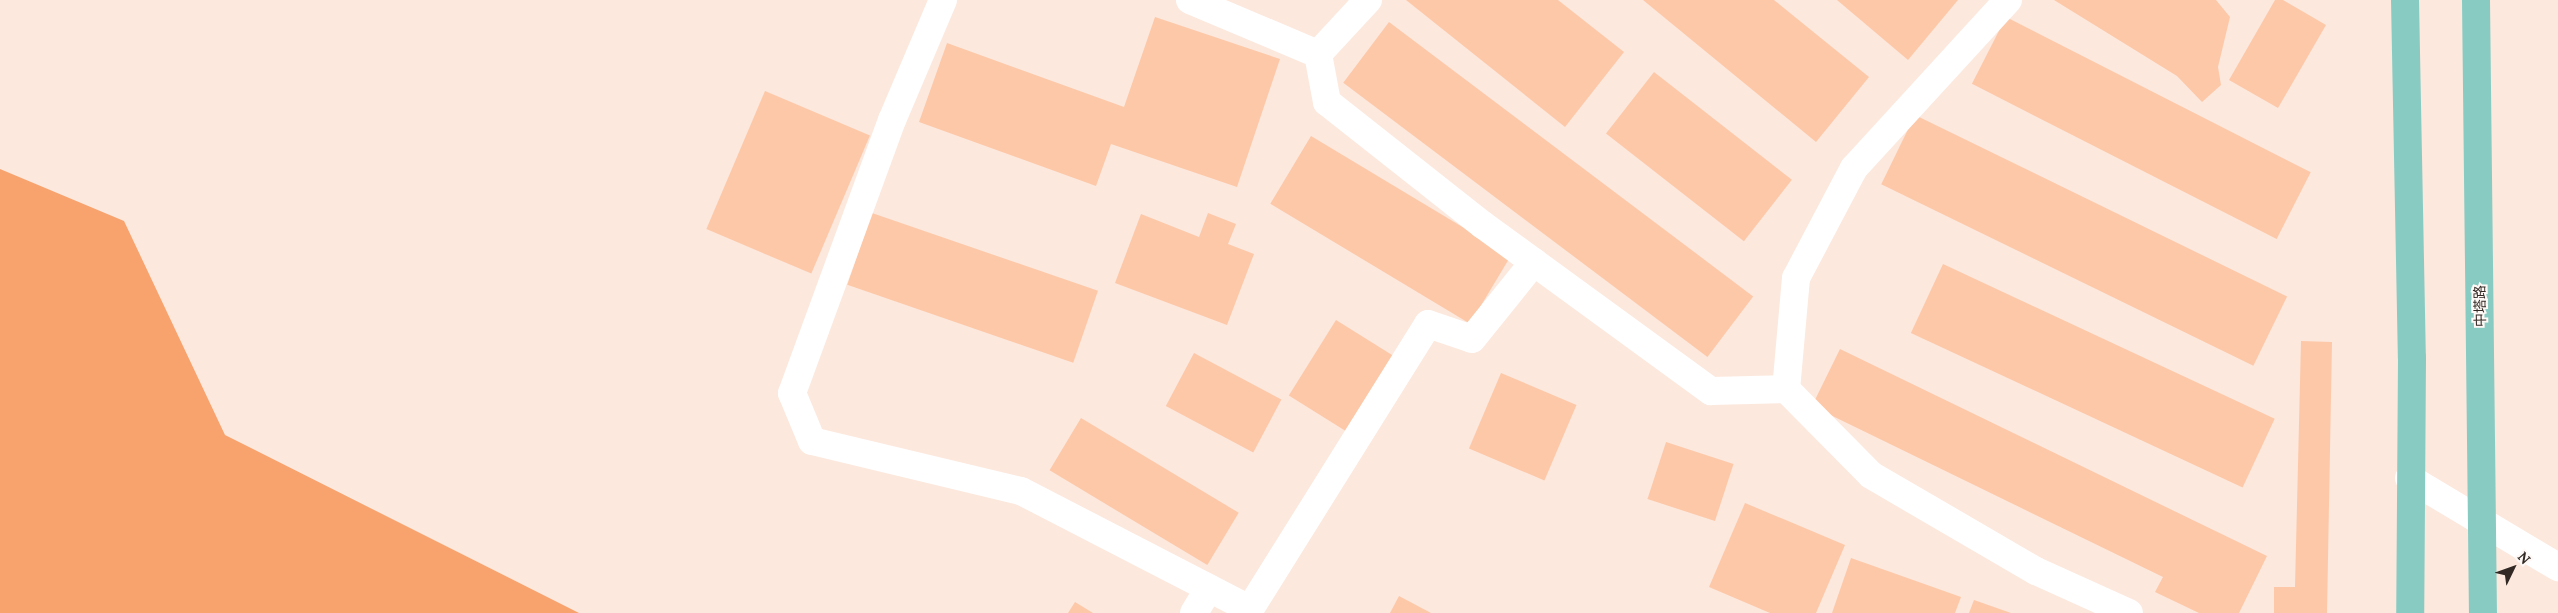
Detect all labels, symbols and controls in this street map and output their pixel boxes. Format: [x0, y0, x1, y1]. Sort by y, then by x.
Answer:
street label: 中塔路 [2471, 285, 2489, 327]
north arrow [2488, 543, 2538, 593]
text: N [2514, 548, 2534, 568]

